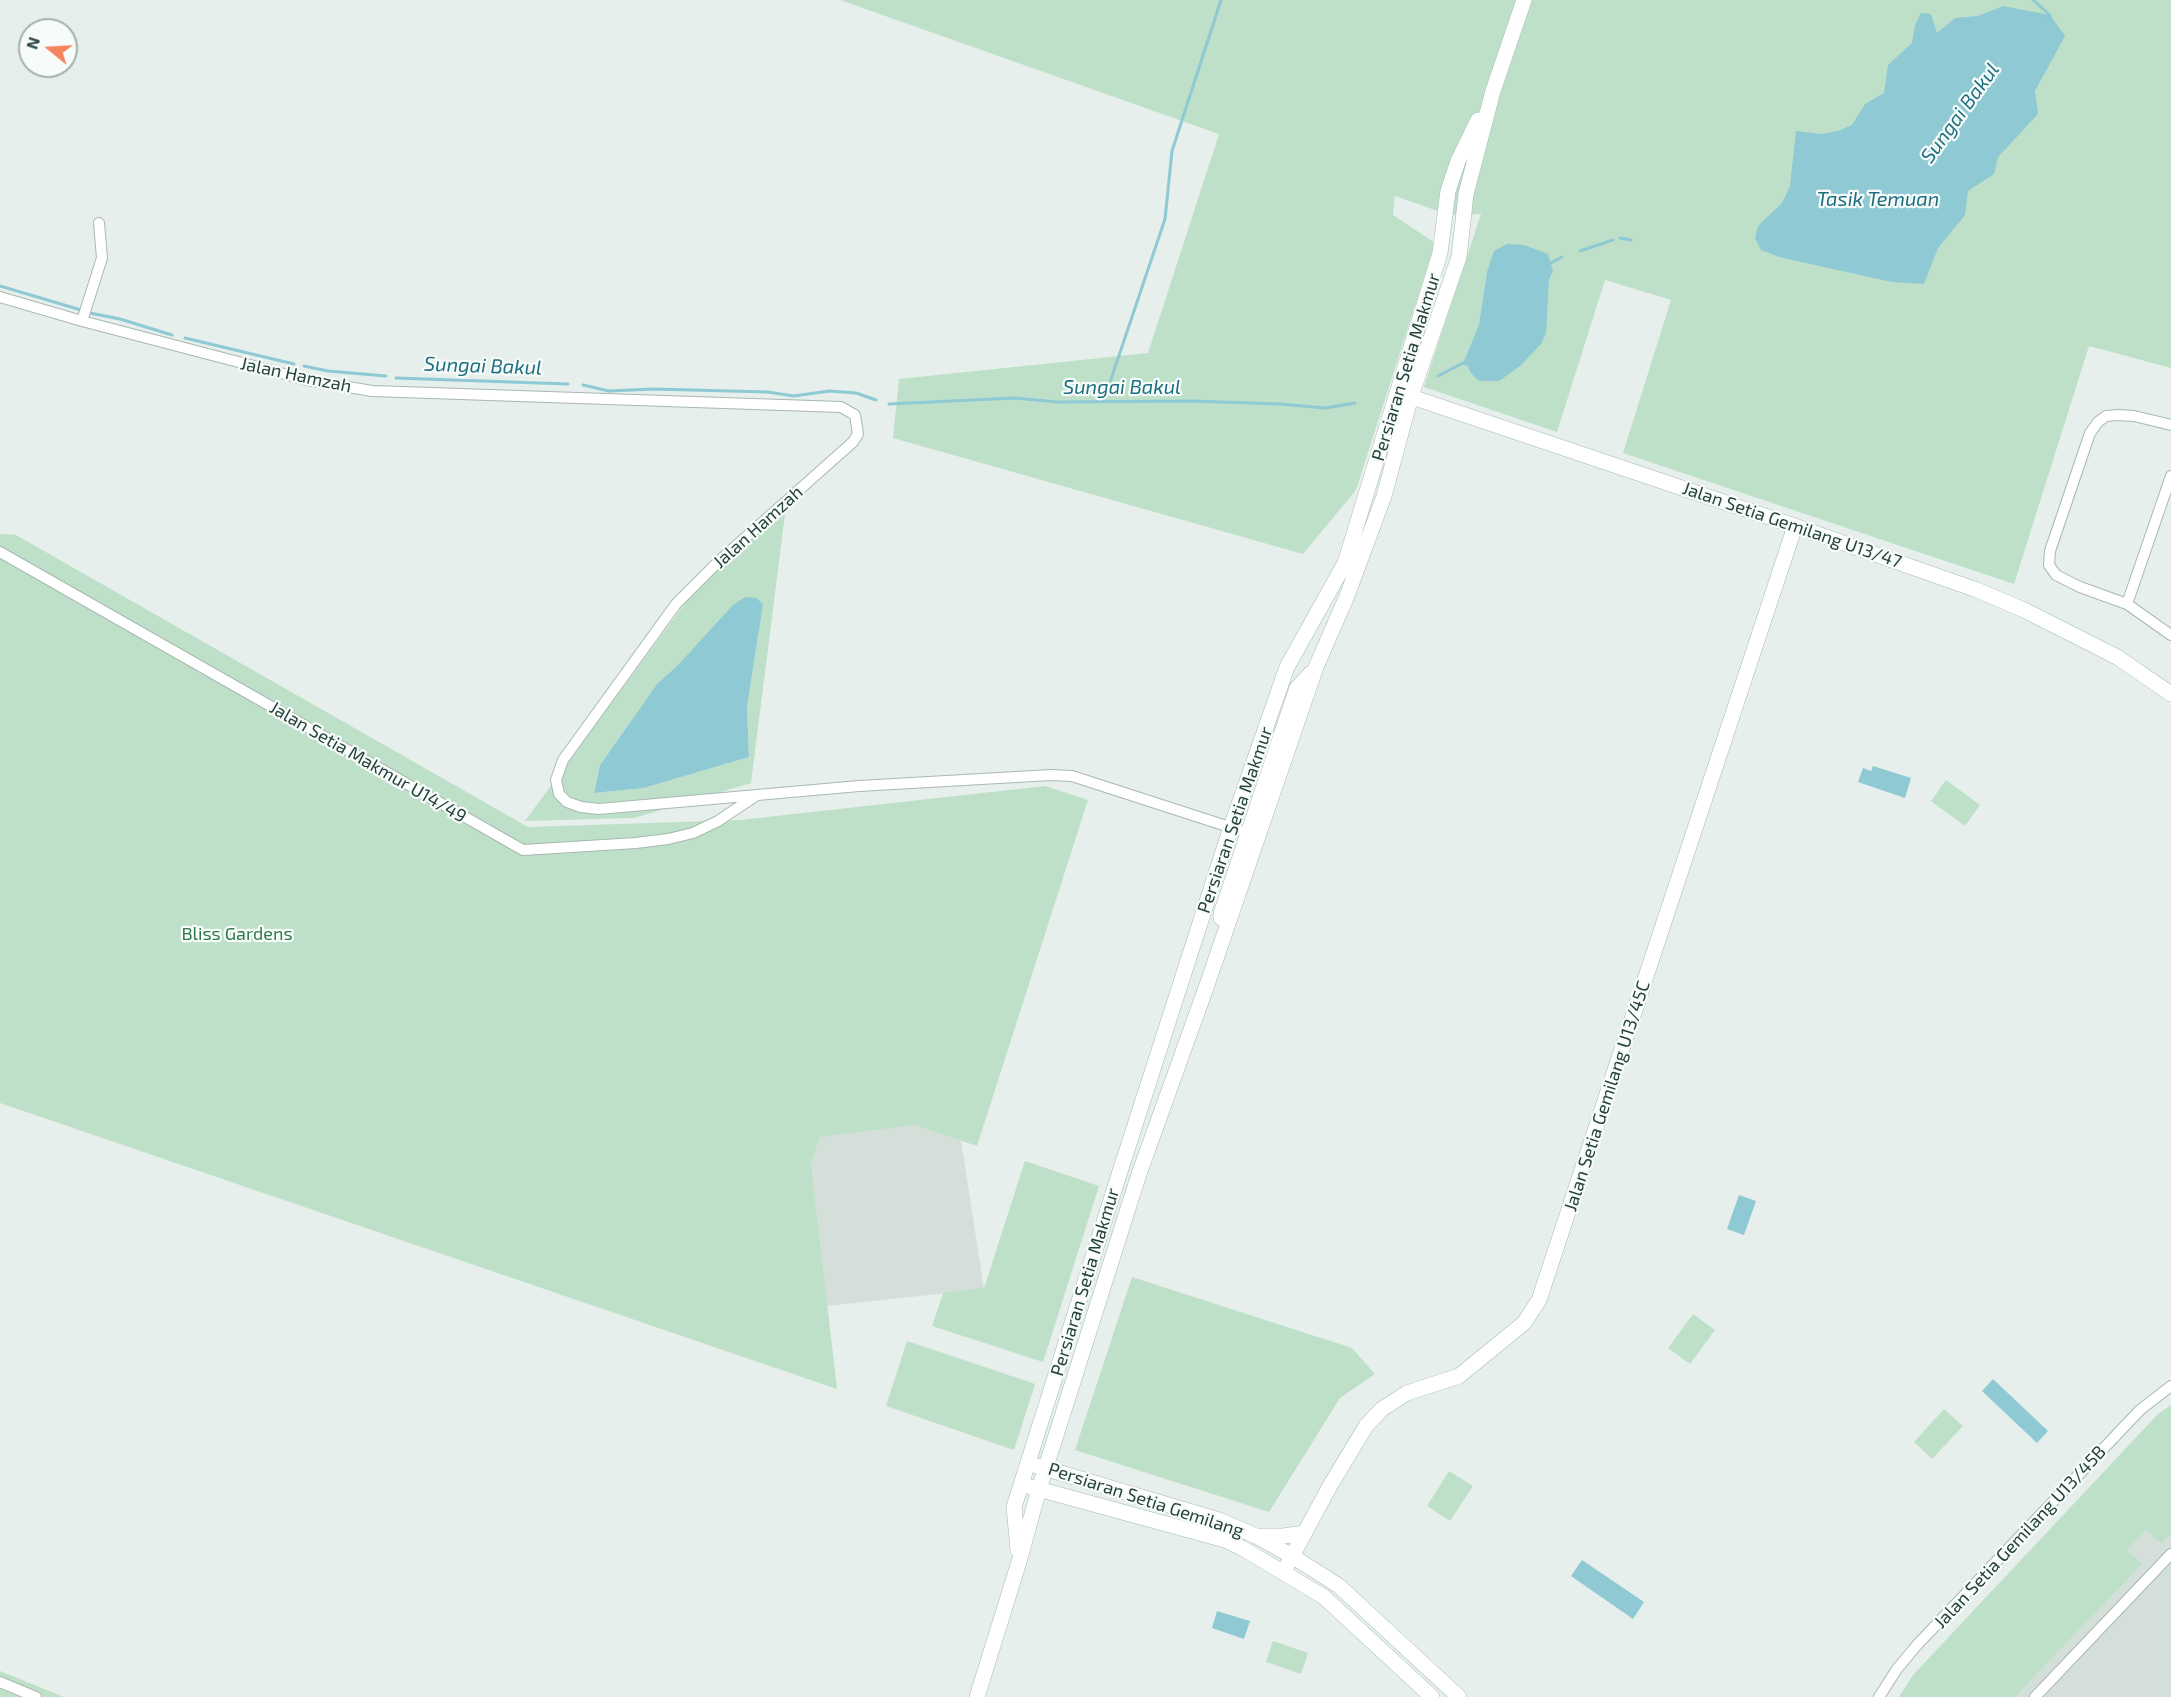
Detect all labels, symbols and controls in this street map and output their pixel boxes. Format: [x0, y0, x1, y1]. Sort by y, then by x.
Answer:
north arrow [18, 18, 78, 78]
text: N [21, 34, 43, 51]
water label: Sungai Bakul [1916, 58, 2004, 168]
water label: Tasik Temuan [1817, 187, 1939, 211]
street label: Persiaran Setia Makmur [1367, 270, 1445, 464]
water label: Sungai Bakul [424, 352, 542, 380]
street label: Jalan Hamzah [239, 353, 353, 397]
water label: Sungai Bakul [1063, 375, 1181, 399]
street label: Jalan Setia Gemilang U13/47 [1680, 477, 1904, 573]
street label: Jalan Hamzah [709, 481, 807, 573]
street label: Jalan Setia Makmur U14/49 [266, 697, 470, 827]
street label: Persiaran Setia Makmur [1193, 724, 1277, 916]
park label: Bliss Gardens [181, 923, 293, 945]
street label: Jalan Setia Gemilang U13/45C [1559, 978, 1655, 1214]
street label: Persiaran Setia Makmur [1046, 1185, 1124, 1379]
street label: Jalan Setia Gemilang U13/45B [1930, 1441, 2110, 1633]
street label: Persiaran Setia Gemilang [1045, 1458, 1247, 1542]

